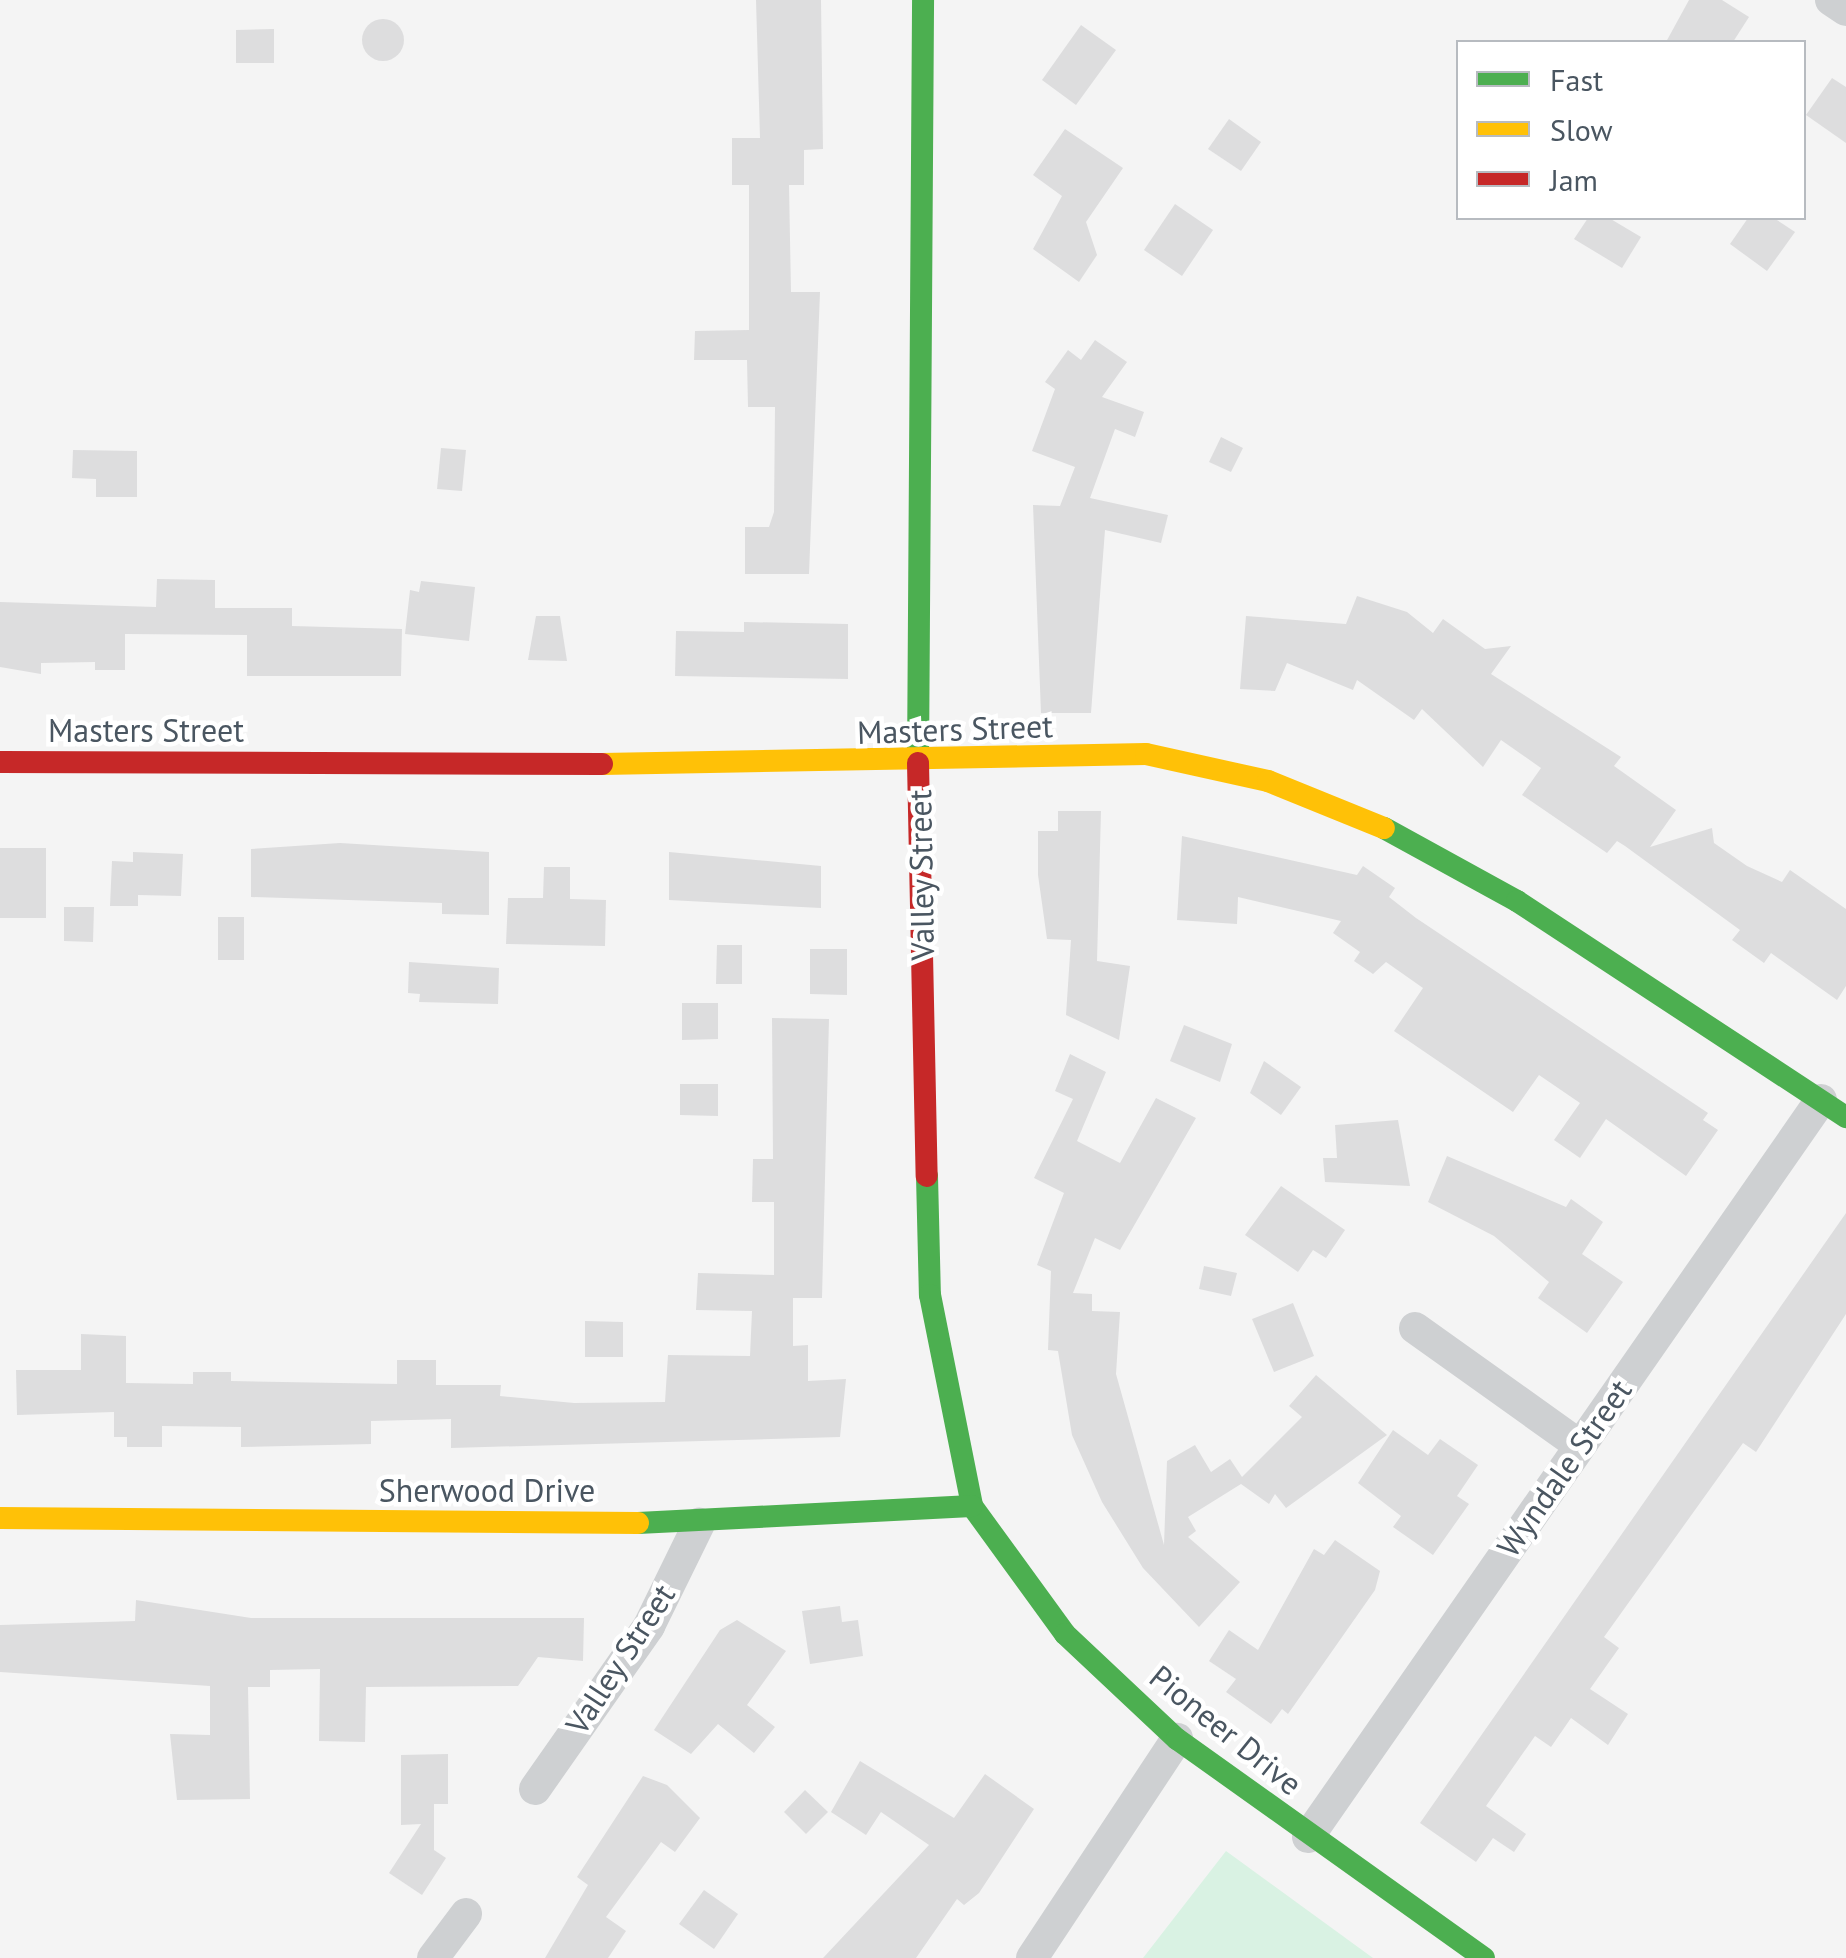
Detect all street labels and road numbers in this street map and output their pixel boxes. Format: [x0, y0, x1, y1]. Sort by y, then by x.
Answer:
street label: Masters Street [856, 706, 1054, 752]
street label: Masters Street [48, 711, 244, 749]
street label: Valley Street [900, 789, 942, 961]
street label: Wyndale Street [1489, 1372, 1639, 1564]
street label: Sherwood Drive [379, 1471, 595, 1509]
street label: Valley Street [557, 1576, 683, 1742]
street label: Pioneer Drive [1142, 1657, 1310, 1803]

